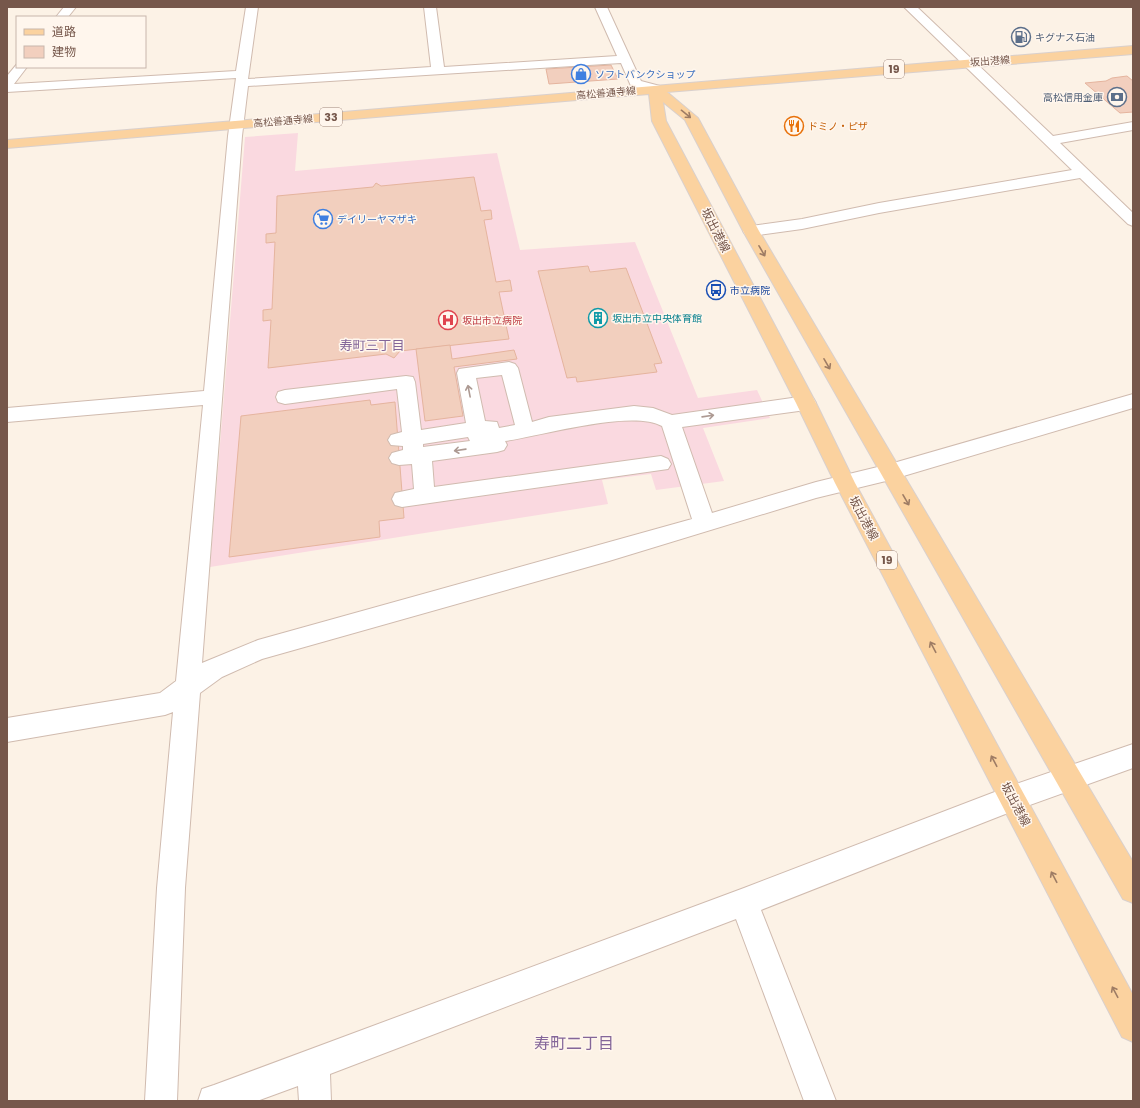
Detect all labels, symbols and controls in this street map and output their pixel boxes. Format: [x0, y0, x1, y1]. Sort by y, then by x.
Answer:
legend [16, 16, 146, 68]
text: 道路 [52, 23, 76, 40]
fuel station icon: キグナス石油 [1010, 26, 1032, 48]
place label: キグナス石油 [1035, 30, 1095, 45]
text: 建物 [52, 43, 76, 60]
street label: 坂出港線 [970, 52, 1010, 70]
road number: 19 [884, 60, 904, 78]
shop icon: ソフトバンクショップ [570, 63, 592, 85]
place label: ソフトバンクショップ [595, 67, 696, 82]
street label: 高松善通寺線 [575, 83, 637, 103]
bank icon: 高松信用金庫 [1106, 86, 1128, 108]
place label: 高松信用金庫 [1043, 90, 1103, 105]
road number: 33 [320, 108, 342, 126]
one-way arrow [680, 109, 691, 118]
street label: 高松善通寺線 [252, 111, 314, 131]
restaurant icon: ドミノ・ピザ [783, 115, 805, 137]
place label: ドミノ・ピザ [808, 119, 868, 134]
street label: 坂出港線 [698, 205, 734, 255]
supermarket icon: デイリーヤマザキ [312, 208, 334, 230]
place label: デイリーヤマザキ [337, 212, 417, 227]
one-way arrow [759, 245, 767, 257]
bus stop icon: 市立病院 [705, 279, 727, 301]
place label: 市立病院 [730, 283, 770, 298]
building icon: 坂出市立中央体育館 [587, 307, 609, 329]
hospital icon: 坂出市立病院 [437, 309, 459, 331]
place label: 坂出市立中央体育館 [612, 311, 702, 326]
place label: 坂出市立病院 [462, 313, 522, 328]
district label: 寿町三丁目 [339, 336, 405, 355]
one-way arrow [824, 358, 832, 370]
one-way arrow [465, 385, 473, 398]
one-way arrow [701, 412, 714, 420]
one-way arrow [454, 446, 467, 454]
street label: 坂出港線 [845, 493, 883, 543]
one-way arrow [903, 494, 911, 506]
road number: 19 [877, 551, 897, 569]
one-way arrow [928, 641, 936, 653]
one-way arrow [990, 756, 997, 768]
street label: 坂出港線 [997, 779, 1035, 829]
one-way arrow [1050, 871, 1057, 883]
one-way arrow [1111, 986, 1118, 998]
district label: 寿町二丁目 [534, 1032, 614, 1055]

